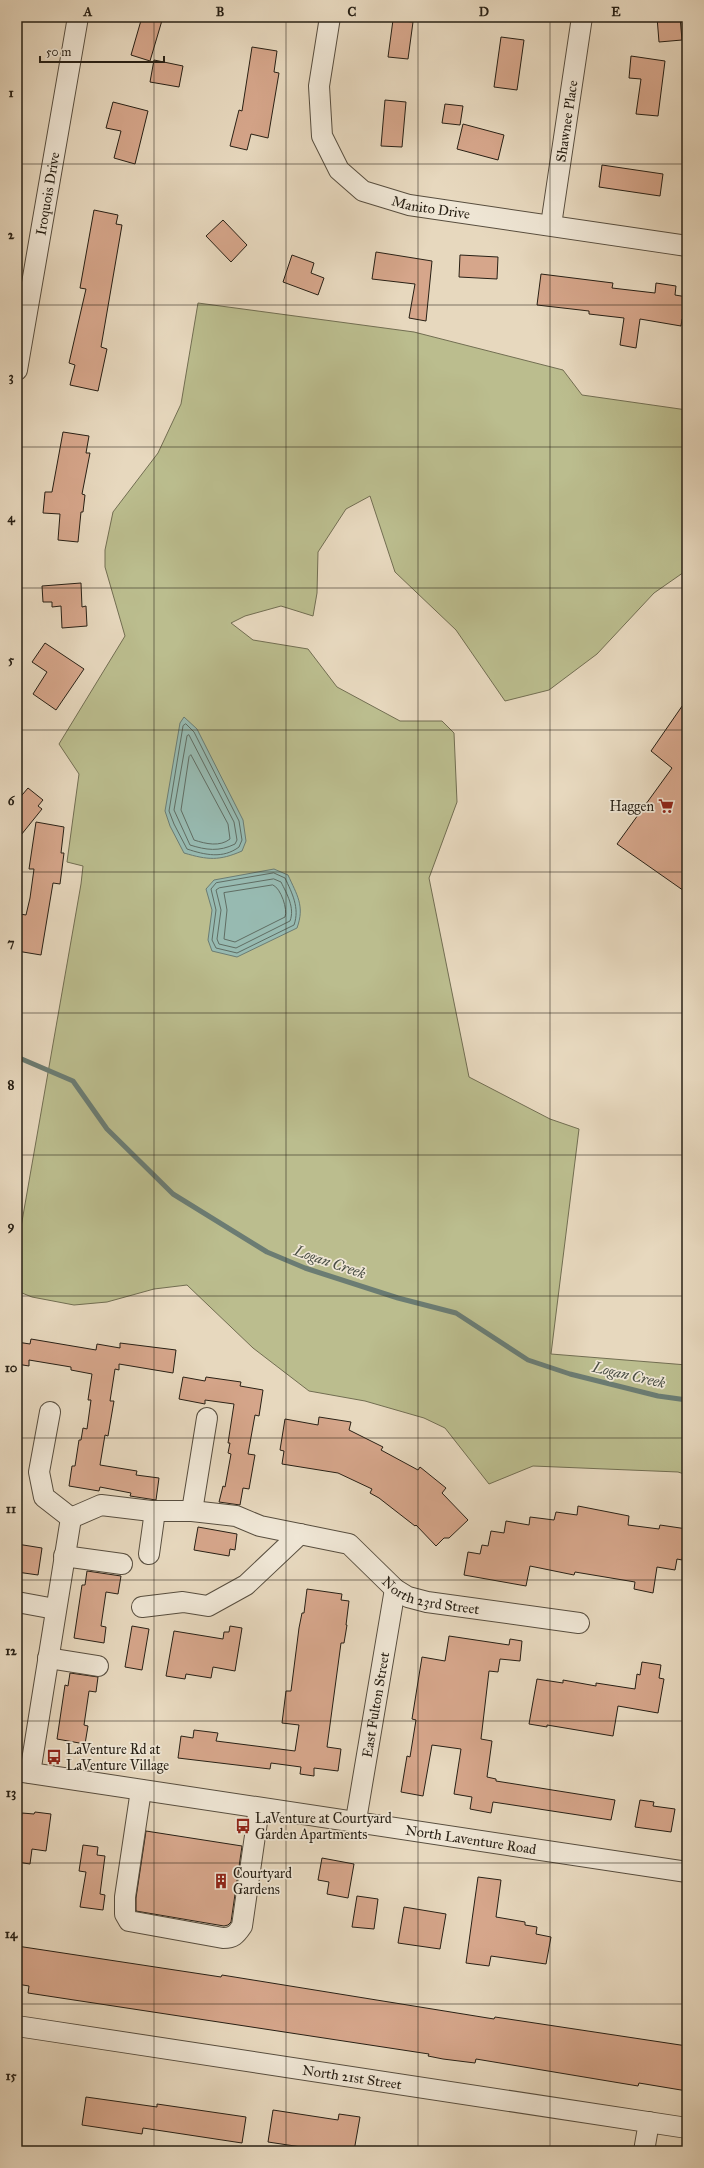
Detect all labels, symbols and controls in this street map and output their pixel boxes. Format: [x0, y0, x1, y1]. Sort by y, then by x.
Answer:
text: A [83, 4, 93, 20]
text: B [216, 4, 225, 20]
text: C [348, 4, 357, 20]
text: D [479, 4, 489, 20]
text: E [611, 4, 621, 20]
scale bar [40, 38, 164, 64]
text: 50 m [46, 45, 71, 59]
street label: Shawnee Place [552, 79, 581, 163]
text: 1 [8, 85, 14, 101]
street label: Iroquois Drive [32, 151, 63, 236]
street label: Manito Drive [390, 192, 471, 222]
text: 2 [8, 227, 15, 243]
text: 3 [8, 369, 14, 385]
text: 4 [7, 510, 15, 526]
text: 5 [8, 652, 15, 668]
text: 6 [8, 793, 16, 809]
supermarket icon: Haggen [657, 797, 675, 815]
place label: Haggen [610, 798, 654, 815]
text: 7 [8, 935, 15, 951]
text: 8 [8, 1077, 15, 1093]
text: 9 [8, 1218, 15, 1234]
water label: Logan Creek [291, 1241, 368, 1283]
water label: Logan Creek [590, 1358, 668, 1392]
text: 10 [5, 1360, 18, 1376]
text: 11 [6, 1501, 16, 1517]
street label: North 23rd Street [379, 1573, 480, 1618]
text: 12 [5, 1643, 17, 1659]
street label: East Fulton Street [358, 1651, 393, 1759]
place label: LaVenture Rd at LaVenture Village [66, 1741, 169, 1774]
bus stop icon: LaVenture Rd at LaVenture Village [45, 1748, 63, 1766]
text: 13 [6, 1785, 16, 1801]
place label: LaVenture at Courtyard Garden Apartments [255, 1810, 392, 1843]
bus stop icon: LaVenture at Courtyard Garden Apartments [234, 1817, 252, 1835]
street label: North Laventure Road [404, 1821, 537, 1858]
place label: Courtyard Gardens [233, 1865, 292, 1898]
building icon: Courtyard Gardens [212, 1872, 230, 1890]
text: 14 [5, 1926, 18, 1942]
street label: North 21st Street [301, 2061, 403, 2093]
text: 15 [5, 2068, 17, 2084]

